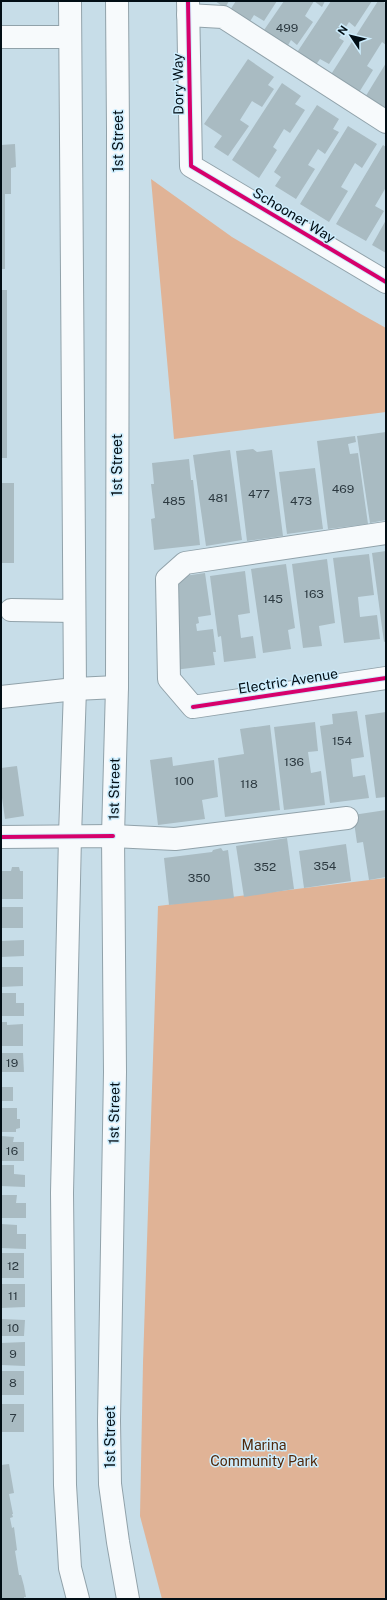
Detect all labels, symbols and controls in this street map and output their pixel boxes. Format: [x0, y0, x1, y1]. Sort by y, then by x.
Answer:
north arrow [331, 16, 371, 56]
house number: 499 [276, 21, 298, 35]
text: N [335, 23, 350, 37]
street label: Dory Way [169, 53, 187, 115]
street label: 1st Street [110, 110, 126, 172]
street label: Schooner Way [250, 184, 338, 246]
street label: 1st Street [109, 434, 125, 496]
house number: 469 [332, 482, 354, 496]
house number: 477 [248, 487, 270, 501]
house number: 481 [208, 491, 228, 505]
house number: 485 [163, 494, 186, 508]
house number: 473 [290, 494, 312, 508]
house number: 163 [304, 587, 324, 601]
house number: 145 [263, 592, 283, 606]
street label: Electric Avenue [237, 665, 339, 697]
house number: 154 [332, 734, 353, 748]
house number: 136 [284, 755, 304, 769]
street label: 1st Street [105, 758, 123, 820]
house number: 100 [174, 774, 194, 788]
house number: 118 [240, 777, 258, 791]
house number: 354 [314, 859, 337, 873]
house number: 352 [254, 860, 276, 874]
house number: 350 [188, 871, 210, 885]
house number: 19 [6, 1056, 18, 1070]
street label: 1st Street [105, 1082, 123, 1144]
house number: 16 [6, 1144, 18, 1158]
house number: 12 [7, 1259, 19, 1273]
house number: 11 [8, 1289, 18, 1303]
house number: 10 [7, 1321, 19, 1335]
house number: 9 [9, 1347, 17, 1361]
house number: 8 [9, 1376, 17, 1390]
street label: 1st Street [102, 1406, 118, 1468]
house number: 7 [9, 1411, 17, 1425]
park label: Marina Community Park [210, 1437, 318, 1469]

